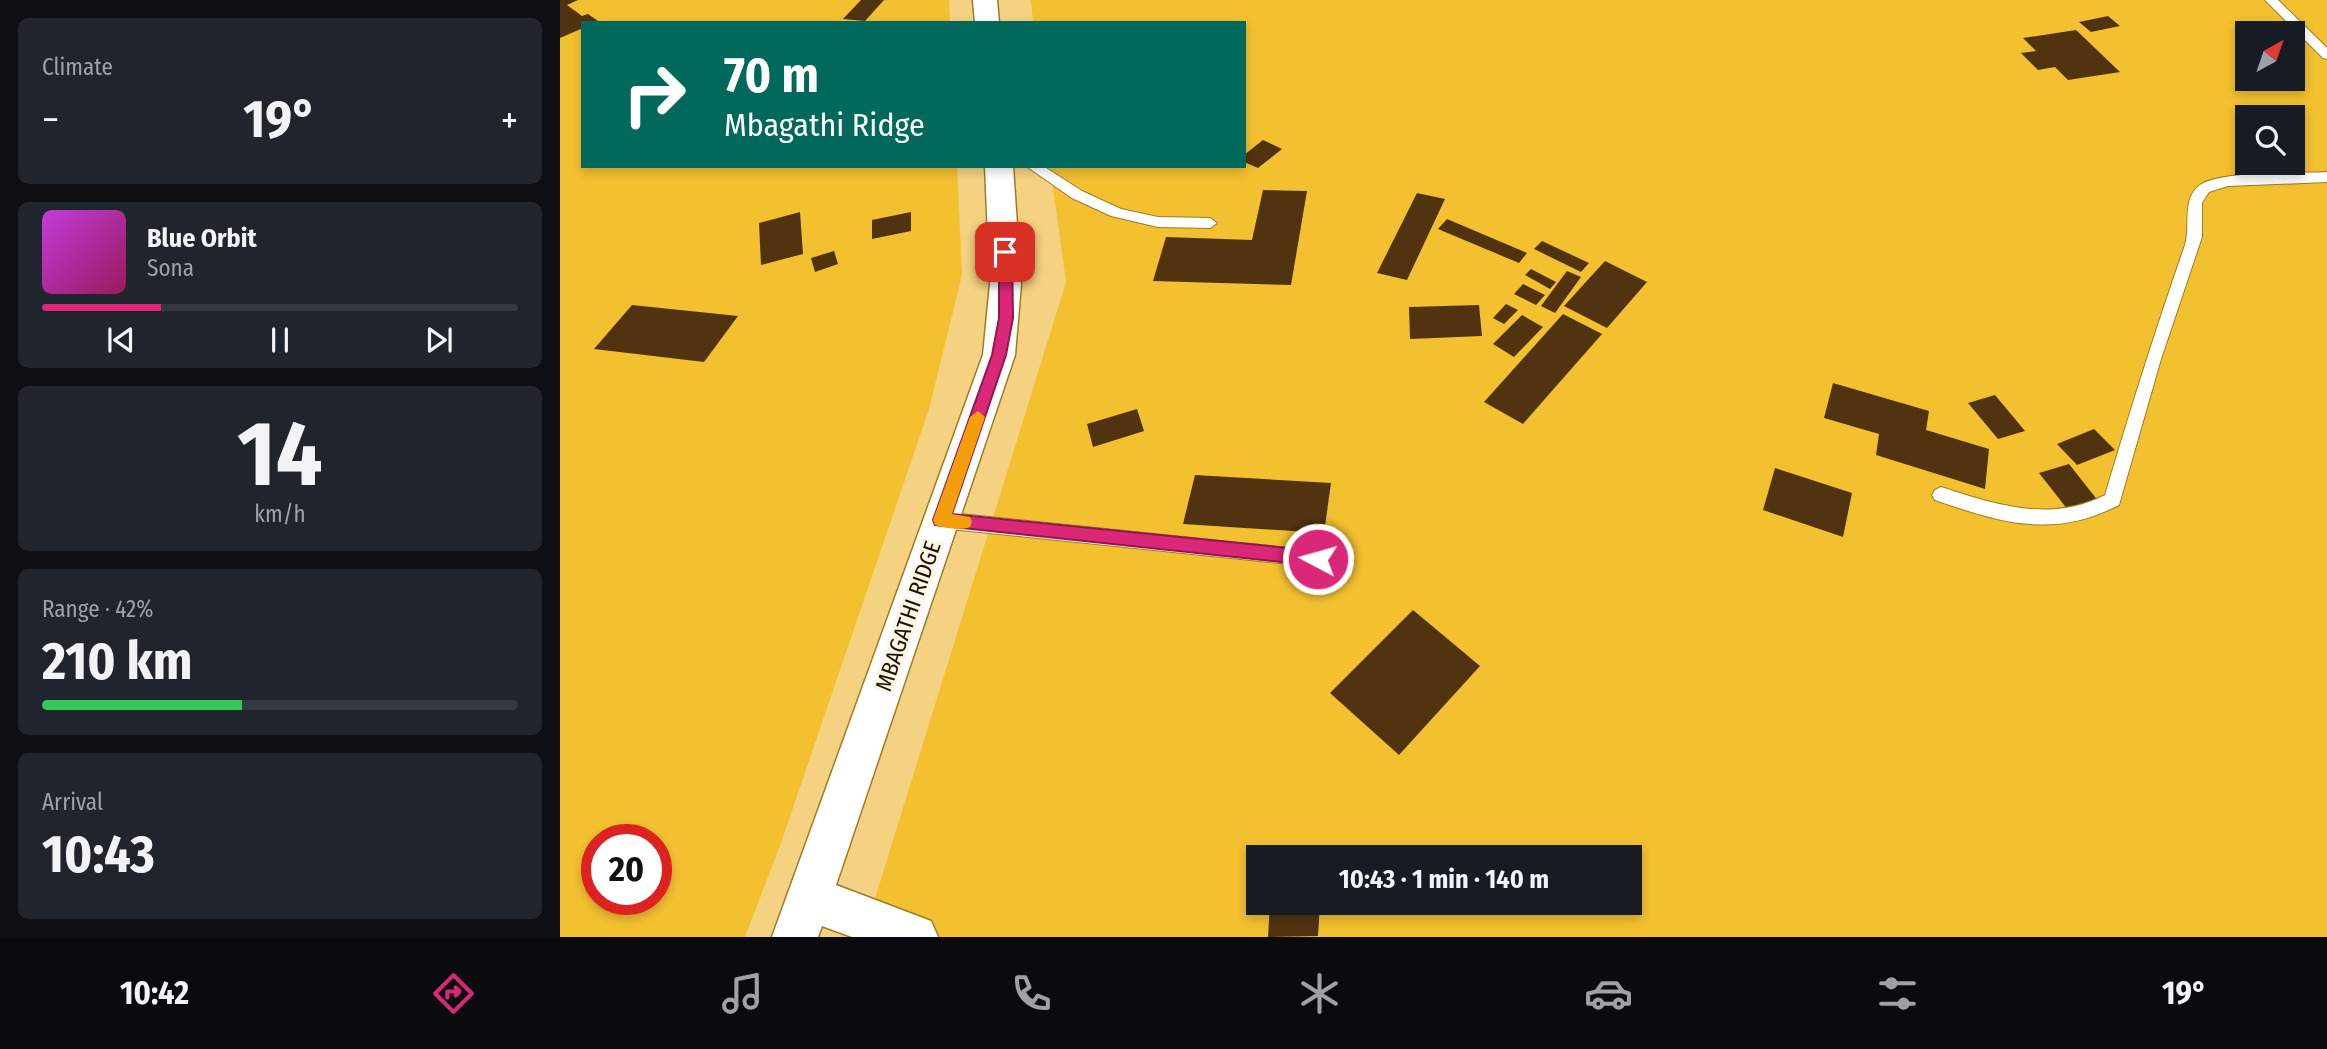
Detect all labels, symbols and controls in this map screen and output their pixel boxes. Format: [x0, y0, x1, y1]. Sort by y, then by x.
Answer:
north arrow [2235, 21, 2305, 91]
map controls [2235, 21, 2305, 175]
text: 70 m [724, 46, 819, 105]
icon: right [609, 49, 700, 140]
text: Climate [42, 53, 113, 81]
text: 19° [243, 88, 317, 151]
text: − [42, 97, 59, 143]
text: + [501, 97, 518, 143]
button: search [2235, 105, 2305, 175]
text: Mbagathi Ridge [724, 106, 925, 144]
pin [975, 222, 1035, 282]
text: Blue Orbit [147, 223, 257, 254]
icon: arrive [986, 233, 1024, 271]
text: Sona [147, 254, 194, 282]
icon: previous [102, 321, 140, 359]
icon: pause [261, 321, 299, 359]
icon: next [420, 321, 458, 359]
text: 14 [237, 400, 323, 509]
text: km/h [254, 500, 306, 528]
position arrow [1281, 522, 1355, 596]
street label: MBAGATHI RIDGE [869, 537, 947, 695]
text: Range · 42% [42, 595, 153, 623]
text: 210 km [42, 630, 193, 693]
text: Arrival [42, 788, 103, 816]
text: 10:43 [42, 823, 155, 886]
speed limit sign: 20 [581, 824, 672, 915]
text: 10:43 · 1 min · 140 m [1339, 864, 1549, 895]
icon: directions [429, 969, 478, 1018]
icon: music [718, 969, 767, 1018]
icon: phone [1007, 969, 1056, 1018]
icon: climate [1295, 969, 1344, 1018]
icon: car [1584, 969, 1633, 1018]
icon: filters [1873, 969, 1922, 1018]
text: 10:42 [120, 974, 189, 1012]
text: 19° [2162, 974, 2207, 1012]

